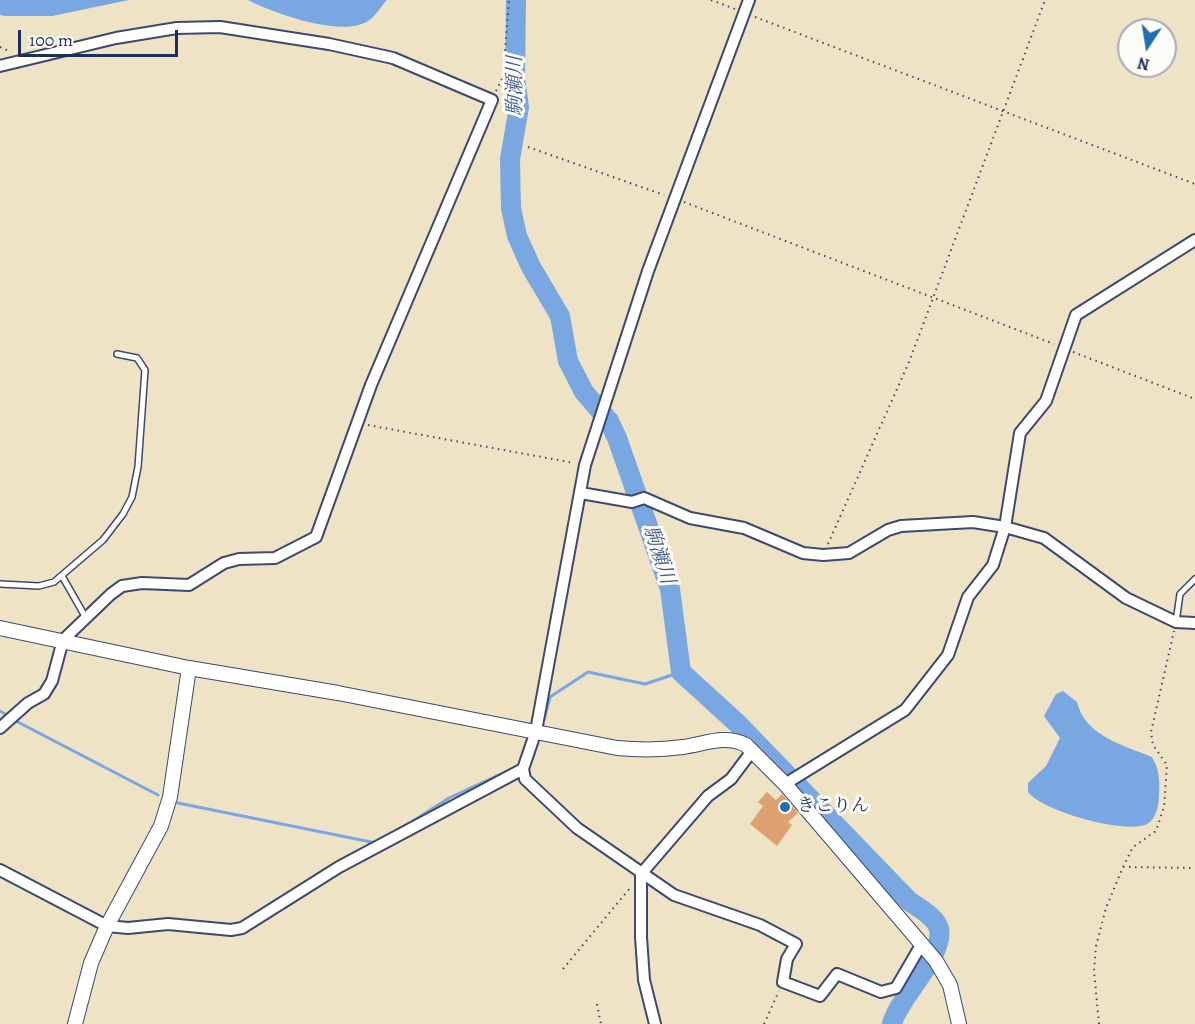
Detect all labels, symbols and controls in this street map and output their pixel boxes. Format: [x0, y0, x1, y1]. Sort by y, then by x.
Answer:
scale bar [21, 18, 182, 56]
north arrow [1117, 18, 1177, 78]
text: 100 m [29, 28, 73, 52]
text: N [1136, 52, 1152, 76]
water label: 駒瀬川 [504, 56, 528, 116]
water label: 駒瀬川 [637, 523, 679, 587]
place label: きこりん [797, 796, 869, 818]
marker: きこりん [778, 800, 792, 814]

